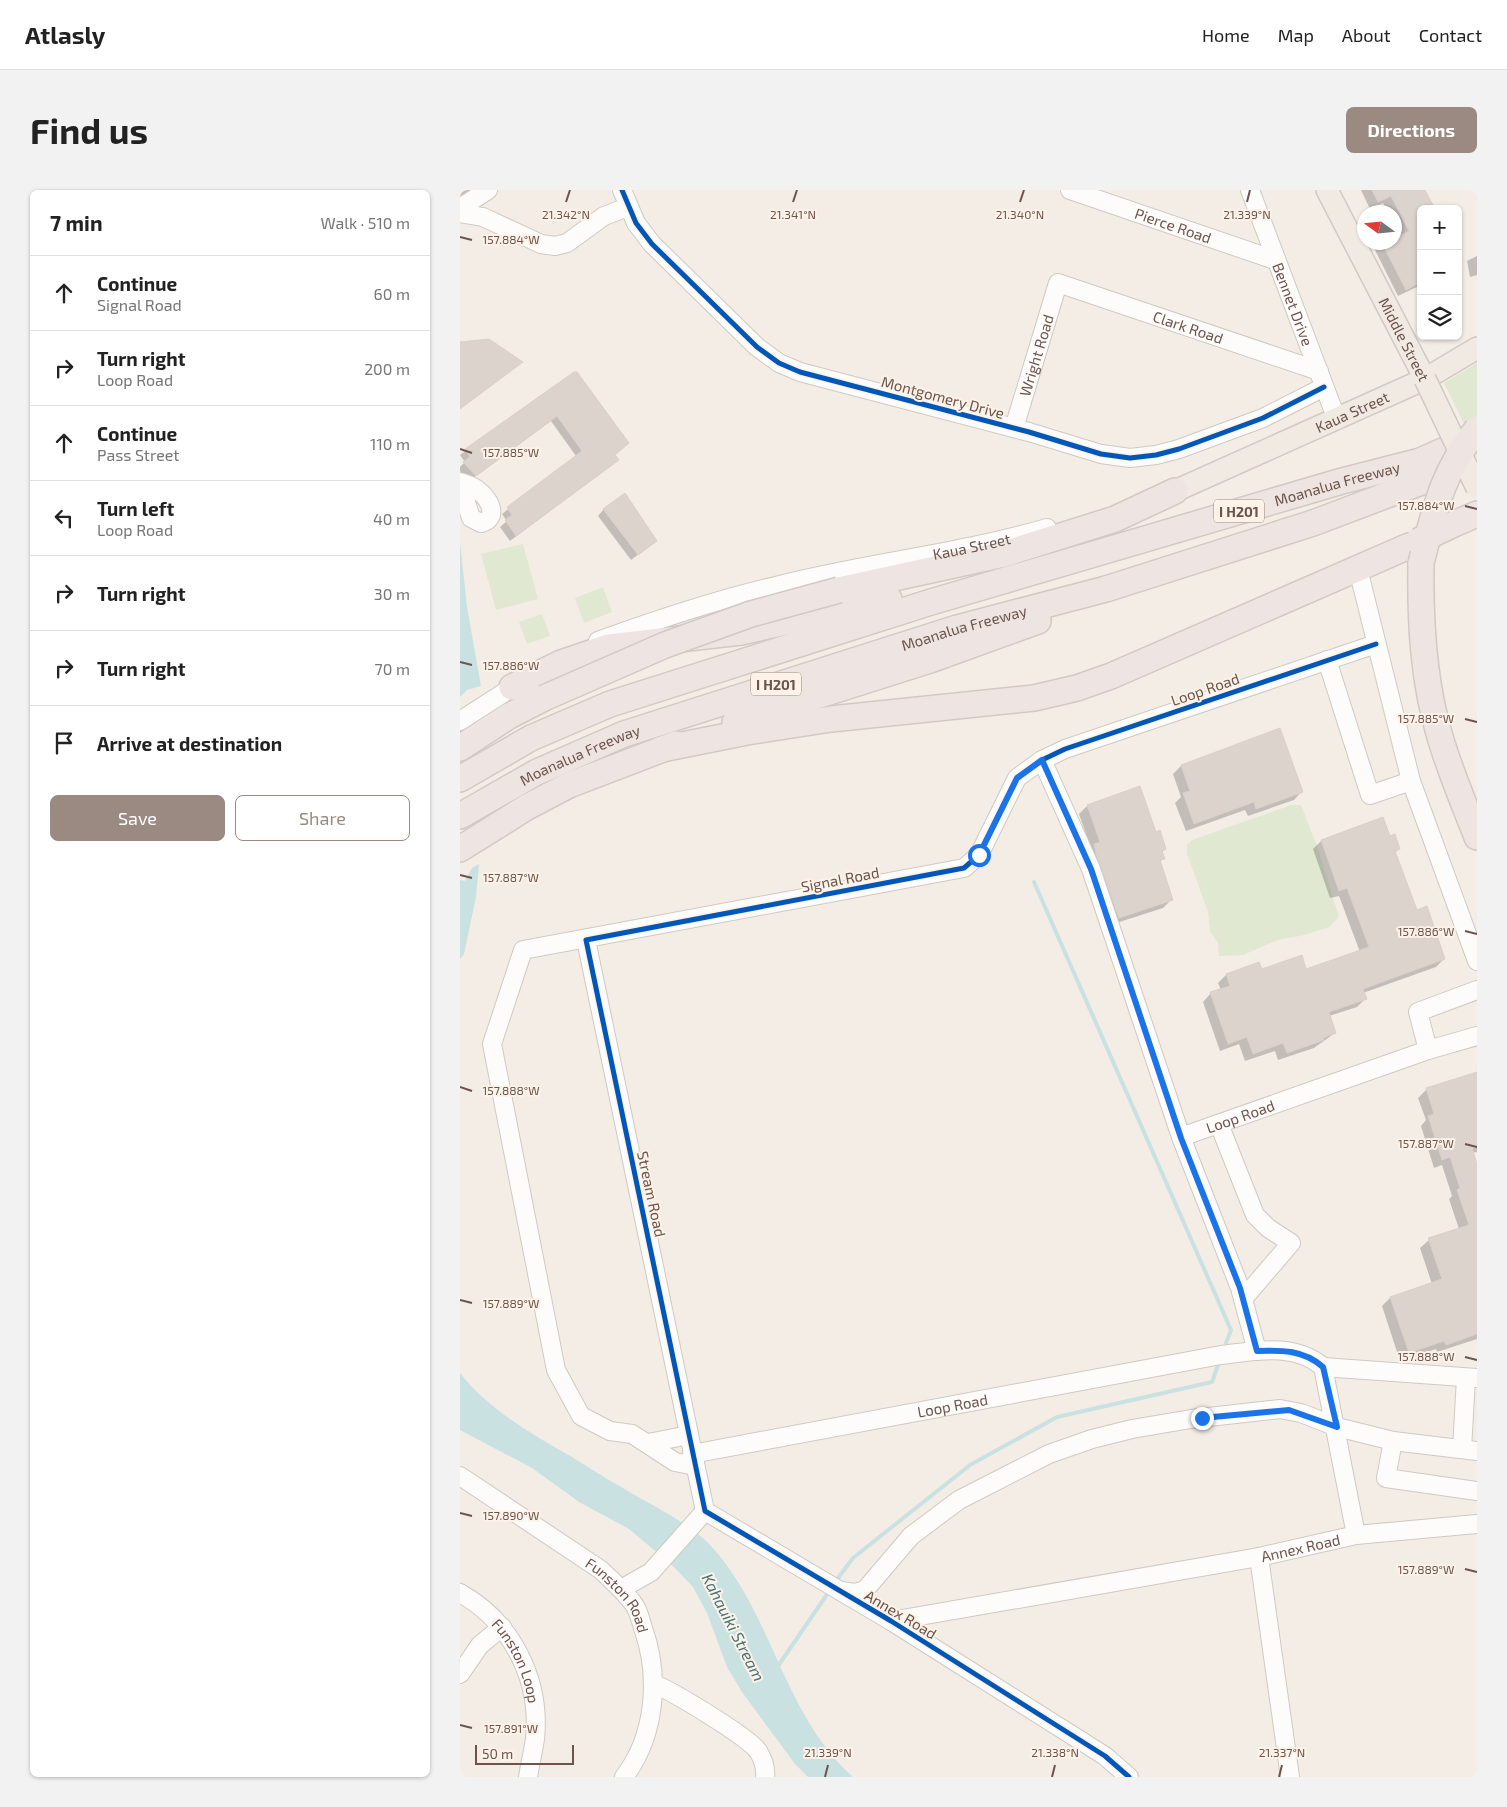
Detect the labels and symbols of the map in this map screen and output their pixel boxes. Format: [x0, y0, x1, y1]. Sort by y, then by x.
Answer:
street label: Pierce Road [1133, 204, 1214, 247]
north arrow [1357, 205, 1402, 250]
text: 21.342°N [542, 207, 590, 221]
text: 21.341°N [770, 207, 816, 221]
text: 21.340°N [996, 207, 1044, 221]
text: 21.339°N [1223, 207, 1271, 221]
text: 157.884°W [482, 232, 540, 246]
street label: Bennet Drive [1269, 260, 1317, 348]
street label: Middle Street [1375, 294, 1434, 384]
street label: Clark Road [1151, 307, 1226, 347]
street label: Wright Road [1015, 312, 1057, 398]
street label: Montgomery Drive [879, 372, 1007, 422]
street label: Kaua Street [1312, 387, 1392, 436]
text: 157.885°W [483, 445, 539, 459]
street label: Moanalua Freeway [1272, 457, 1402, 509]
text: 157.884°W [1397, 498, 1455, 512]
road number: I H201 [1214, 500, 1264, 522]
street label: Kaua Street [931, 529, 1013, 563]
street label: Moanalua Freeway [899, 601, 1029, 654]
text: 157.886°W [483, 658, 539, 672]
street label: Loop Road [1168, 669, 1242, 709]
road number: I H201 [751, 672, 801, 696]
text: 157.885°W [1398, 711, 1454, 725]
street label: Moanalua Freeway [516, 720, 642, 789]
route start [968, 844, 991, 867]
street label: Signal Road [799, 863, 881, 895]
text: 157.887°W [483, 870, 539, 884]
text: 157.886°W [1398, 924, 1454, 938]
text: 157.888°W [482, 1083, 540, 1097]
street label: Loop Road [1204, 1096, 1277, 1136]
text: 157.887°W [1398, 1136, 1454, 1150]
street label: Stream Road [634, 1149, 670, 1239]
text: 157.889°W [483, 1296, 539, 1310]
text: 157.888°W [1397, 1349, 1455, 1363]
street label: Loop Road [916, 1390, 989, 1421]
route end [1191, 1407, 1214, 1430]
text: 157.890°W [483, 1508, 539, 1522]
street label: Annex Road [1259, 1530, 1342, 1565]
street label: Funston Road [582, 1553, 653, 1635]
text: 157.889°W [1398, 1562, 1454, 1576]
water label: Kahauiki Stream [699, 1570, 769, 1684]
street label: Annex Road [862, 1586, 940, 1642]
street label: Funston Loop [488, 1614, 543, 1704]
text: 157.891°W [484, 1721, 538, 1735]
scale bar [475, 1742, 574, 1765]
text: 21.339°N [804, 1745, 852, 1759]
text: 21.338°N [1031, 1745, 1079, 1759]
text: 21.337°N [1259, 1745, 1305, 1759]

